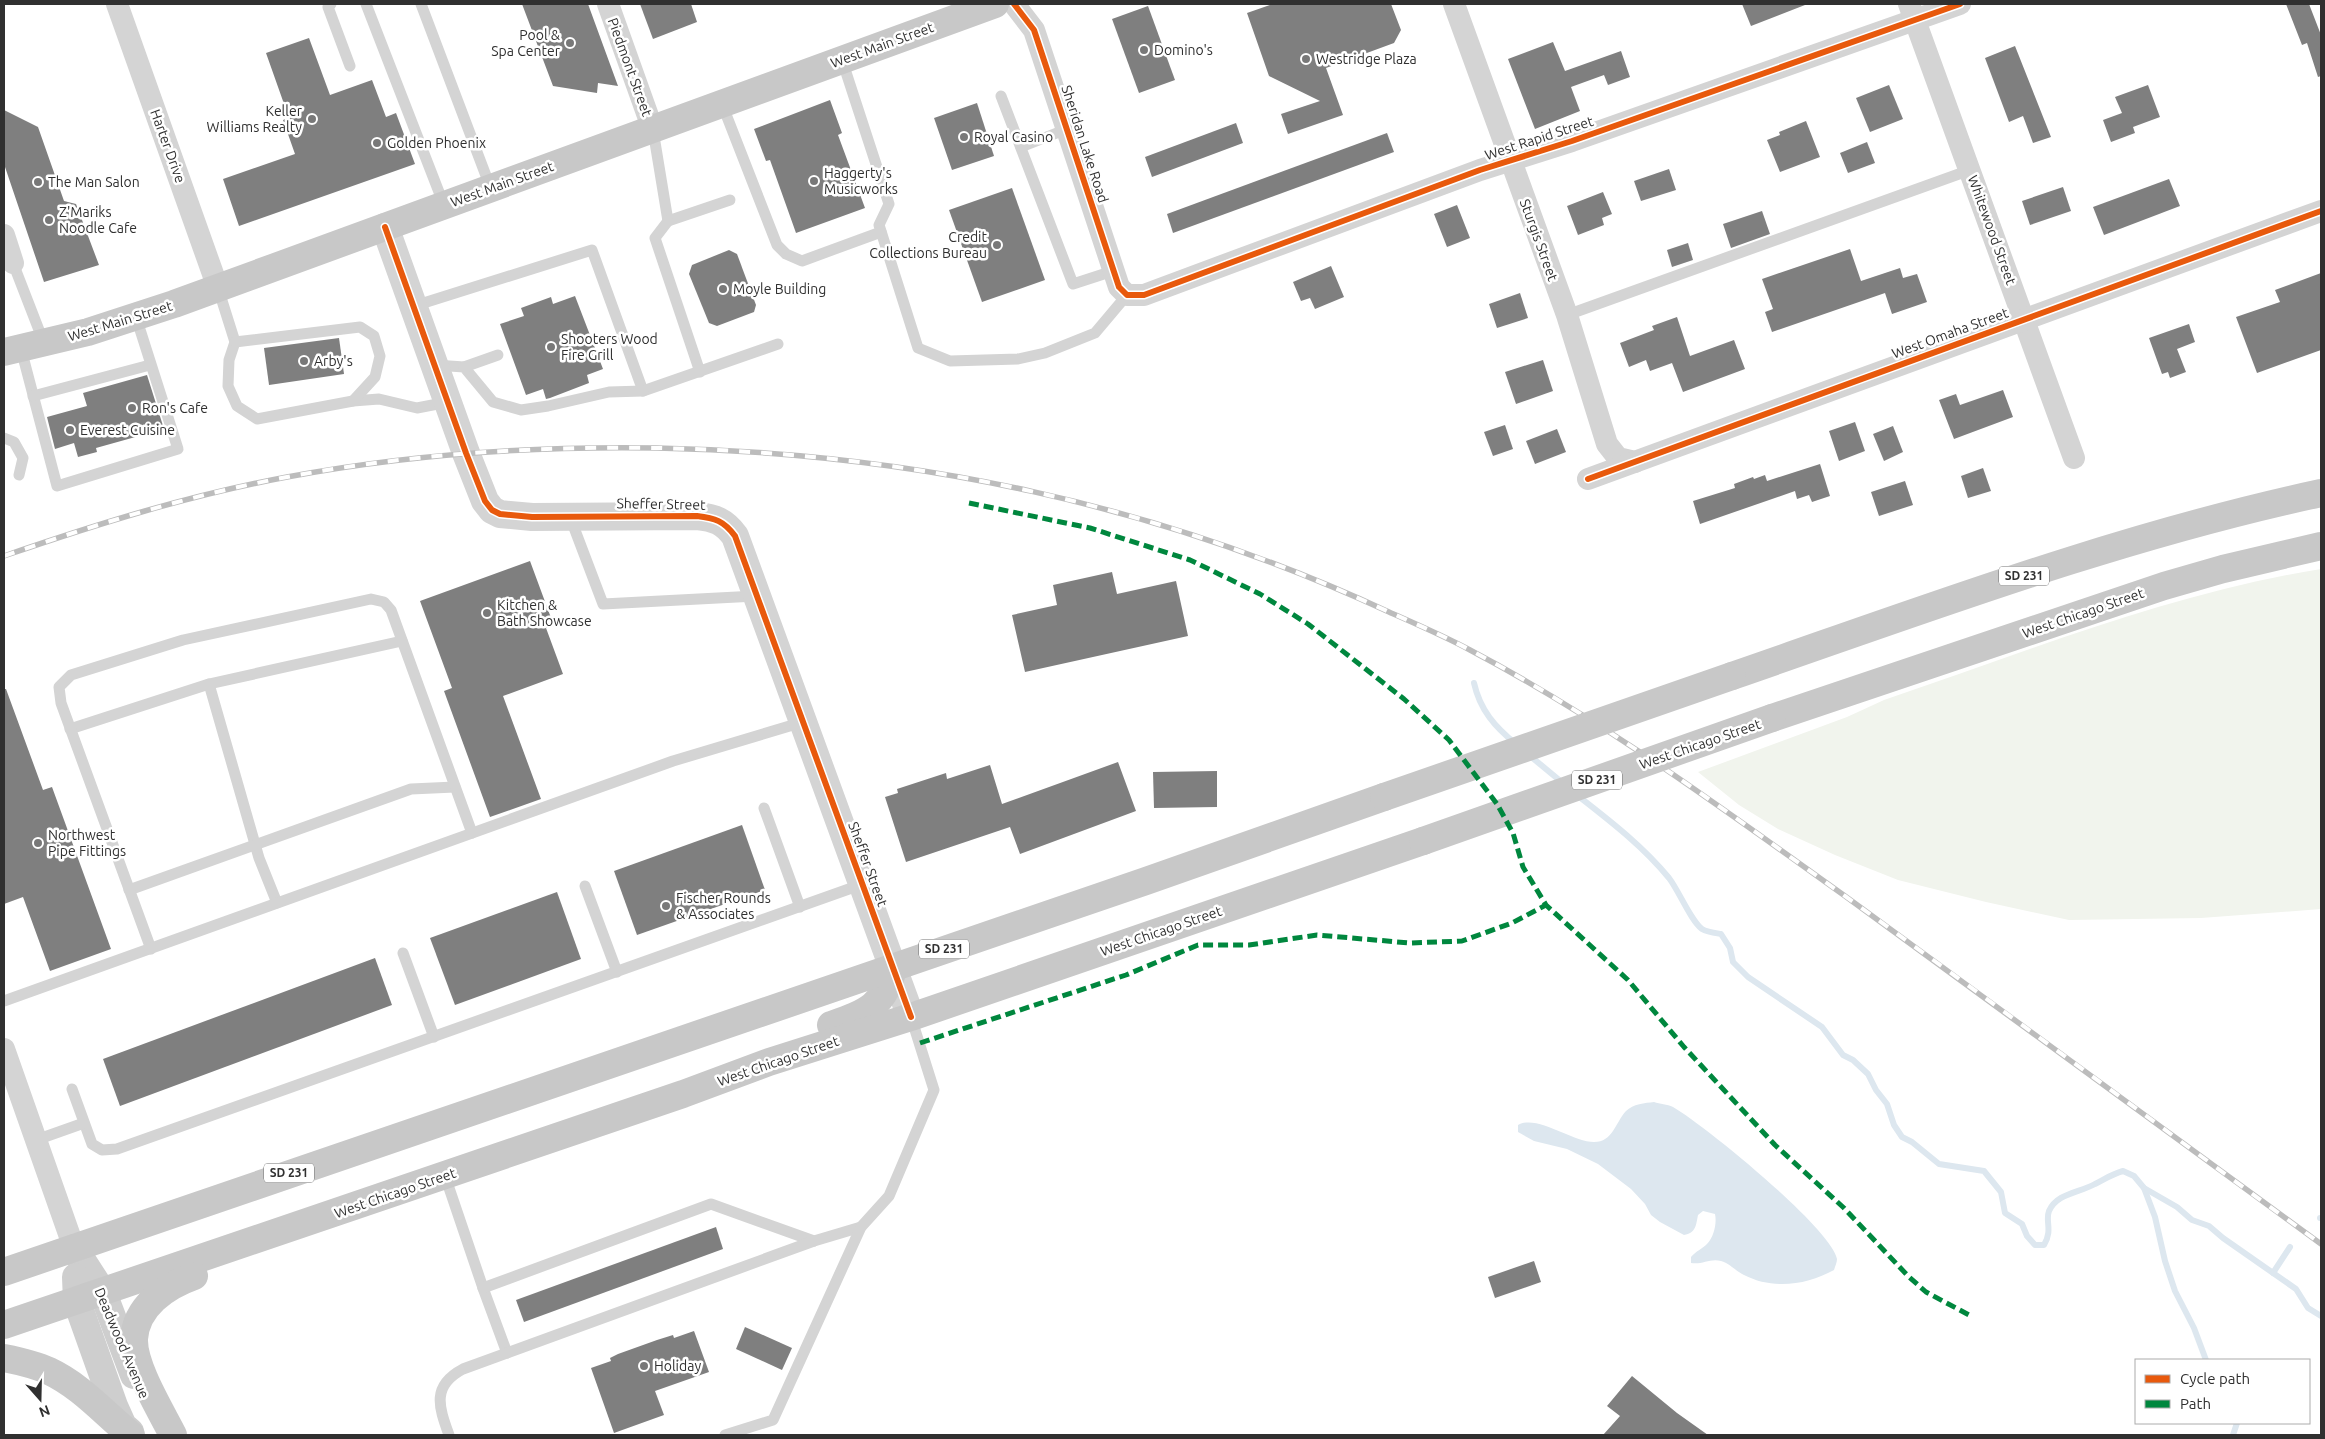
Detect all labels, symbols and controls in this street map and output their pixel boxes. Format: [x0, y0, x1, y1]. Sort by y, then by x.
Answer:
street label: Piedmont Street [605, 16, 655, 119]
street label: West Main Street [828, 19, 936, 71]
place label: Pool & Spa Center [491, 27, 561, 59]
marker: Pool & Spa Center [564, 37, 576, 49]
place label: Domino's [1154, 42, 1213, 58]
marker: Domino's [1138, 44, 1150, 56]
place label: Westridge Plaza [1316, 51, 1417, 67]
marker: Westridge Plaza [1300, 53, 1312, 65]
street label: Sheridan Lake Road [1058, 83, 1112, 205]
place label: Keller Williams Realty [207, 103, 303, 135]
street label: Harter Drive [147, 107, 189, 185]
marker: Keller Williams Realty [306, 113, 318, 125]
street label: West Rapid Street [1483, 113, 1596, 163]
place label: Royal Casino [974, 129, 1053, 145]
marker: Royal Casino [958, 131, 970, 143]
place label: Golden Phoenix [387, 135, 486, 151]
marker: Golden Phoenix [371, 137, 383, 149]
street label: West Main Street [448, 158, 556, 210]
place label: Haggerty's Musicworks [824, 165, 898, 197]
street label: Whitewood Street [1965, 173, 2019, 287]
place label: The Man Salon [48, 174, 140, 190]
marker: Haggerty's Musicworks [808, 175, 820, 187]
marker: The Man Salon [32, 176, 44, 188]
street label: Sturgis Street [1517, 197, 1561, 284]
place label: Z'Mariks Noodle Cafe [59, 204, 137, 236]
marker: Z'Mariks Noodle Cafe [43, 214, 55, 226]
place label: Credit Collections Bureau [869, 229, 987, 261]
marker: Credit Collections Bureau [991, 239, 1003, 251]
place label: Moyle Building [733, 281, 826, 297]
marker: Moyle Building [717, 283, 729, 295]
street label: West Main Street [66, 297, 175, 344]
street label: West Omaha Street [1890, 304, 2011, 362]
place label: Shooters Wood Fire Grill [561, 331, 658, 363]
marker: Shooters Wood Fire Grill [545, 341, 557, 353]
place label: Arby's [314, 353, 353, 369]
marker: Arby's [298, 355, 310, 367]
place label: Ron's Cafe [142, 400, 208, 416]
marker: Ron's Cafe [126, 402, 138, 414]
place label: Everest Cuisine [80, 422, 175, 438]
marker: Everest Cuisine [64, 424, 76, 436]
street label: Sheffer Street [616, 495, 706, 513]
road number: SD 231 [1999, 566, 2049, 586]
street label: West Chicago Street [2020, 585, 2146, 641]
place label: Kitchen & Bath Showcase [497, 597, 592, 629]
marker: Kitchen & Bath Showcase [481, 607, 493, 619]
street label: West Chicago Street [1637, 716, 1763, 772]
road number: SD 231 [1572, 770, 1622, 790]
street label: Sheffer Street [845, 819, 891, 909]
place label: Northwest Pipe Fittings [48, 827, 126, 859]
marker: Northwest Pipe Fittings [32, 837, 44, 849]
place label: Fischer Rounds & Associates [676, 890, 771, 922]
marker: Fischer Rounds & Associates [660, 900, 672, 912]
street label: West Chicago Street [1098, 903, 1224, 959]
road number: SD 231 [919, 940, 969, 959]
street label: West Chicago Street [715, 1033, 841, 1089]
road number: SD 231 [264, 1164, 314, 1182]
street label: West Chicago Street [332, 1165, 458, 1221]
street label: Deadwood Avenue [91, 1285, 153, 1401]
place label: Holiday [654, 1358, 701, 1374]
legend [2135, 1359, 2310, 1424]
marker: Holiday [638, 1360, 650, 1372]
text: Cycle path [2180, 1370, 2250, 1387]
north arrow [15, 1374, 65, 1424]
text: Path [2180, 1395, 2211, 1412]
text: N [37, 1402, 52, 1421]

